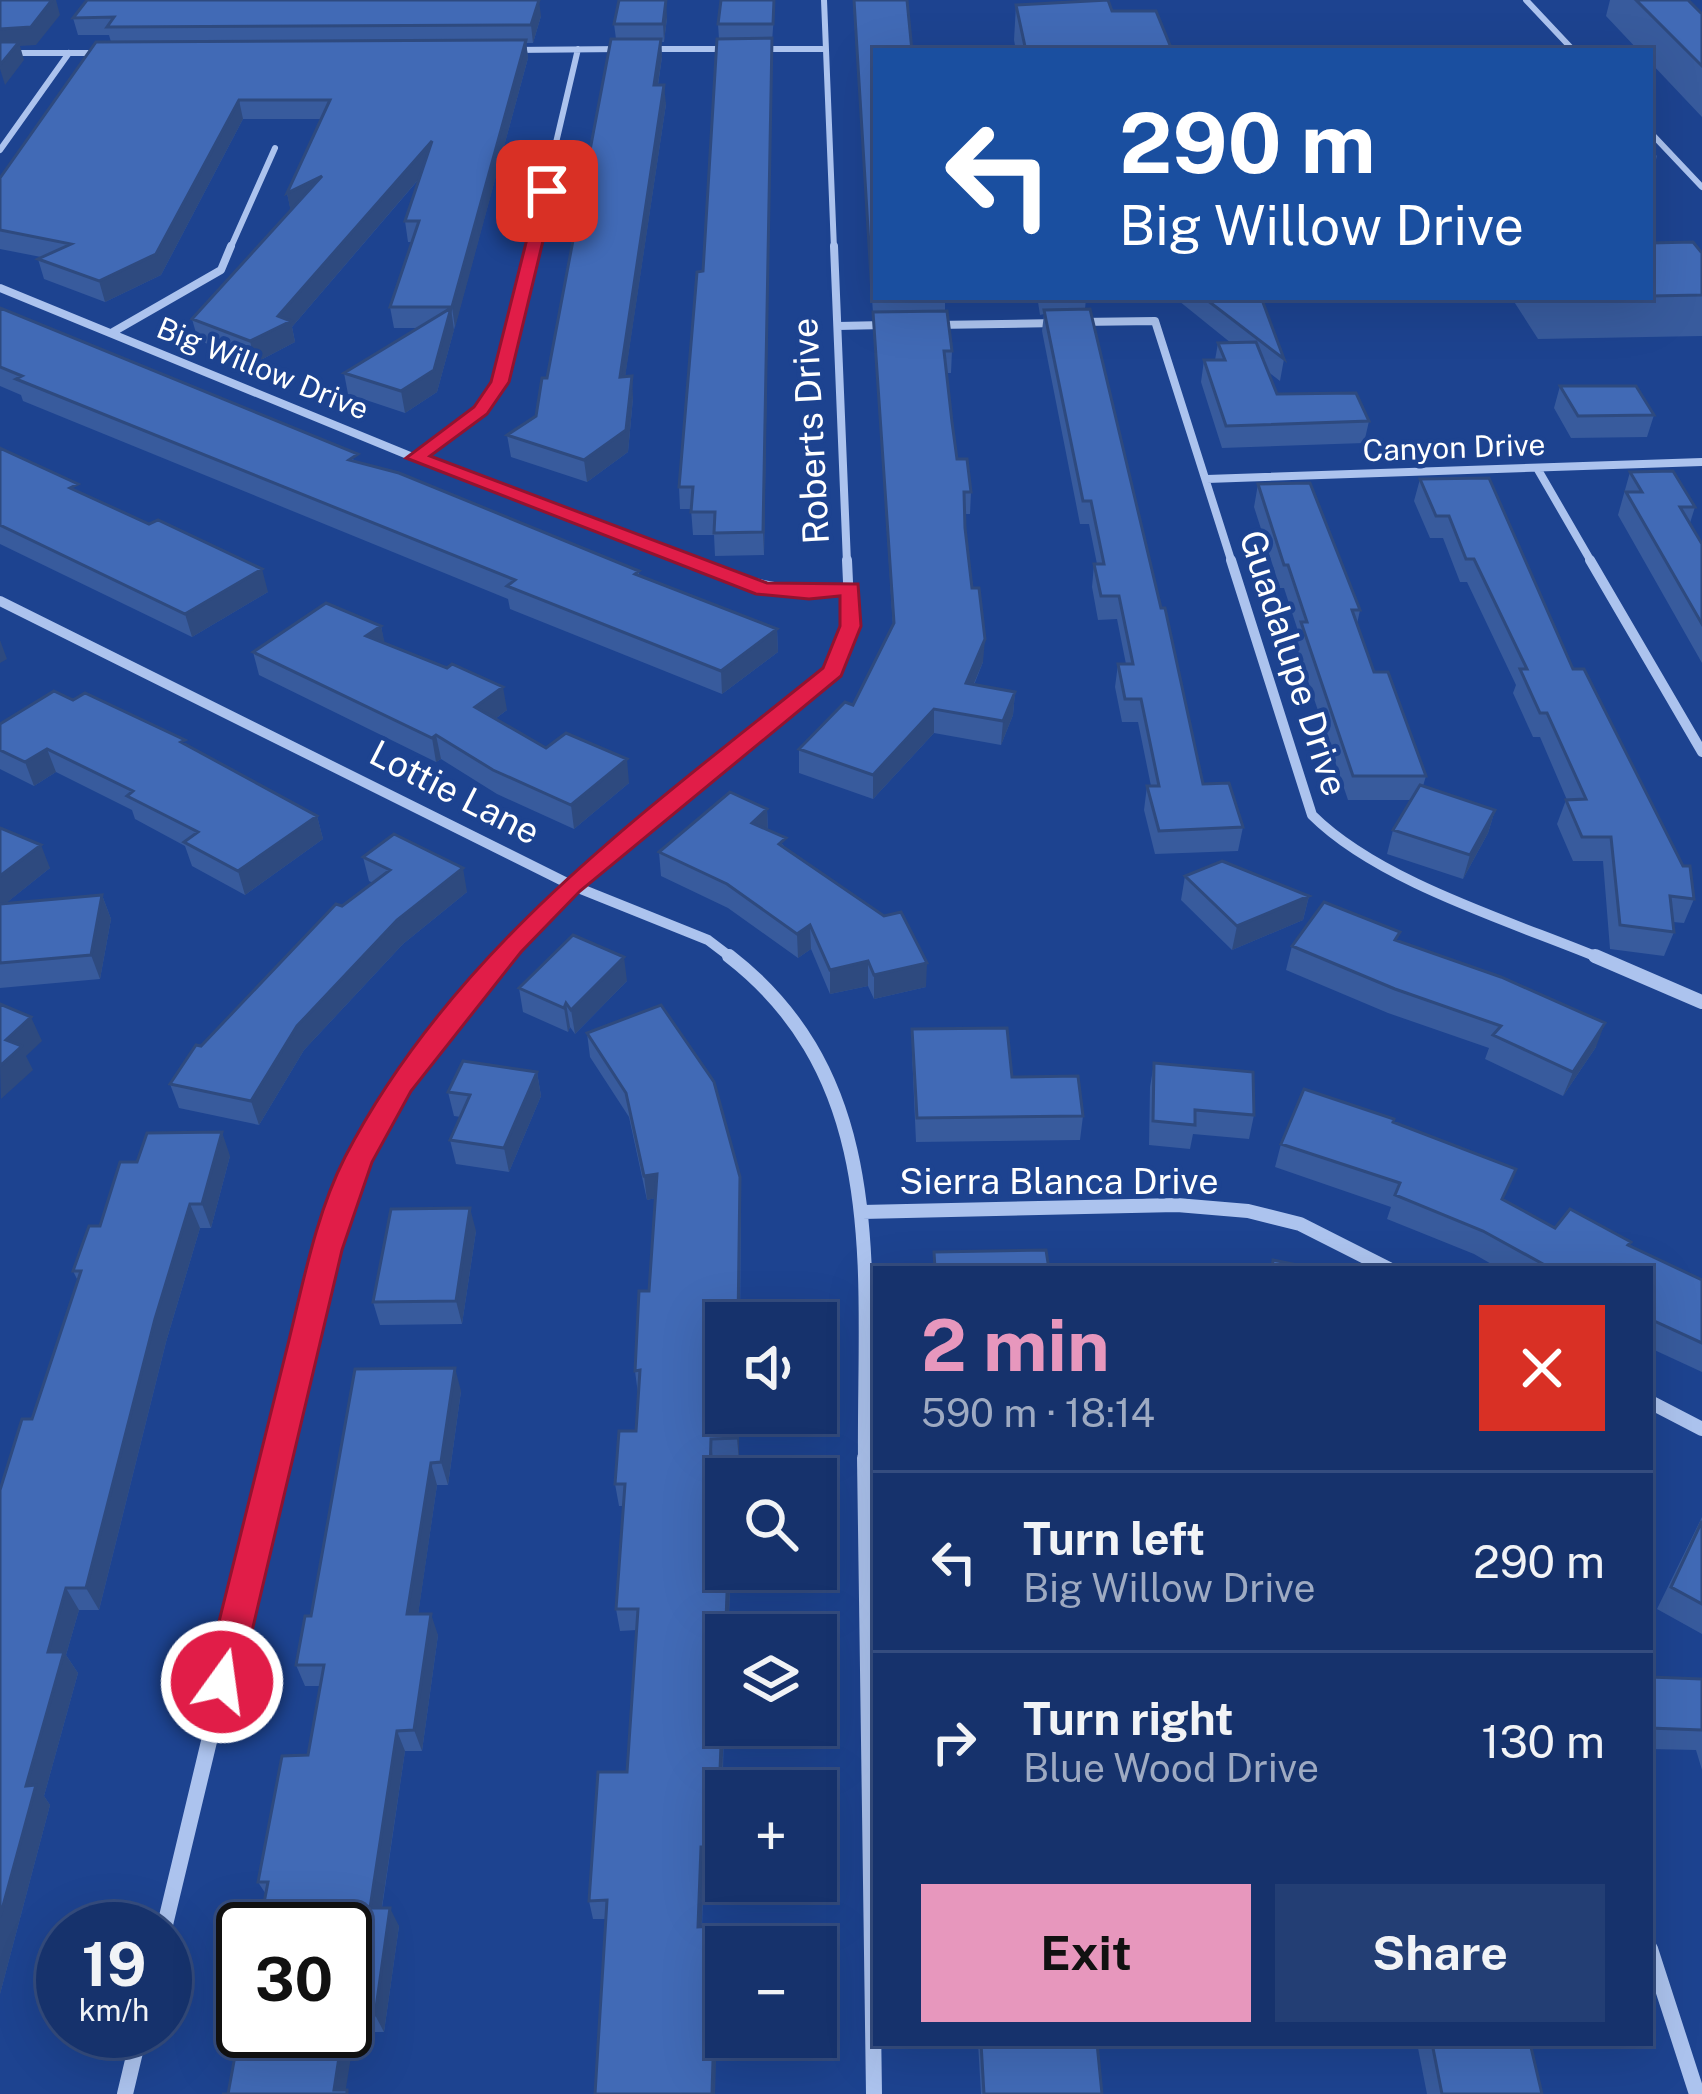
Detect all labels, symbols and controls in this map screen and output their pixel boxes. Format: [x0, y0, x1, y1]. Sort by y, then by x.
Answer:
text: 290 m [1119, 93, 1376, 192]
icon: left [921, 96, 1077, 252]
pin [496, 140, 598, 242]
icon: arrive [514, 158, 580, 224]
text: Big Willow Drive [1119, 194, 1524, 257]
street label: Big Willow Drive [152, 309, 374, 427]
street label: Roberts Drive [783, 317, 837, 545]
street label: Canyon Drive [1362, 426, 1546, 468]
street label: Guadalupe Drive [1231, 525, 1357, 801]
street label: Lottie Lane [363, 731, 547, 853]
street label: Sierra Blanca Drive [899, 1160, 1219, 1202]
map controls [705, 1302, 837, 2058]
button: sound [705, 1302, 837, 1434]
text: 2 min [921, 1303, 1110, 1387]
button: close [1479, 1305, 1605, 1431]
text: 590 m · 18:14 [921, 1390, 1155, 1436]
button: search [705, 1458, 837, 1590]
text: Turn left [1023, 1512, 1205, 1565]
icon: left [921, 1529, 987, 1595]
text: 290 m [1473, 1535, 1605, 1588]
text: Big Willow Drive [1023, 1565, 1316, 1611]
button: layers [705, 1614, 837, 1746]
position arrow [159, 1619, 285, 1745]
text: Turn right [1023, 1692, 1234, 1745]
icon: right [921, 1709, 987, 1775]
text: 130 m [1481, 1715, 1605, 1768]
text: Blue Wood Drive [1023, 1745, 1319, 1791]
button: + [705, 1770, 837, 1902]
button: Exit [921, 1884, 1251, 2022]
button: Share [1275, 1884, 1605, 2022]
speed limit sign: 30 [216, 1902, 372, 2058]
button: − [705, 1926, 837, 2058]
text: 19 [81, 1929, 147, 2000]
text: km/h [79, 1992, 149, 2028]

